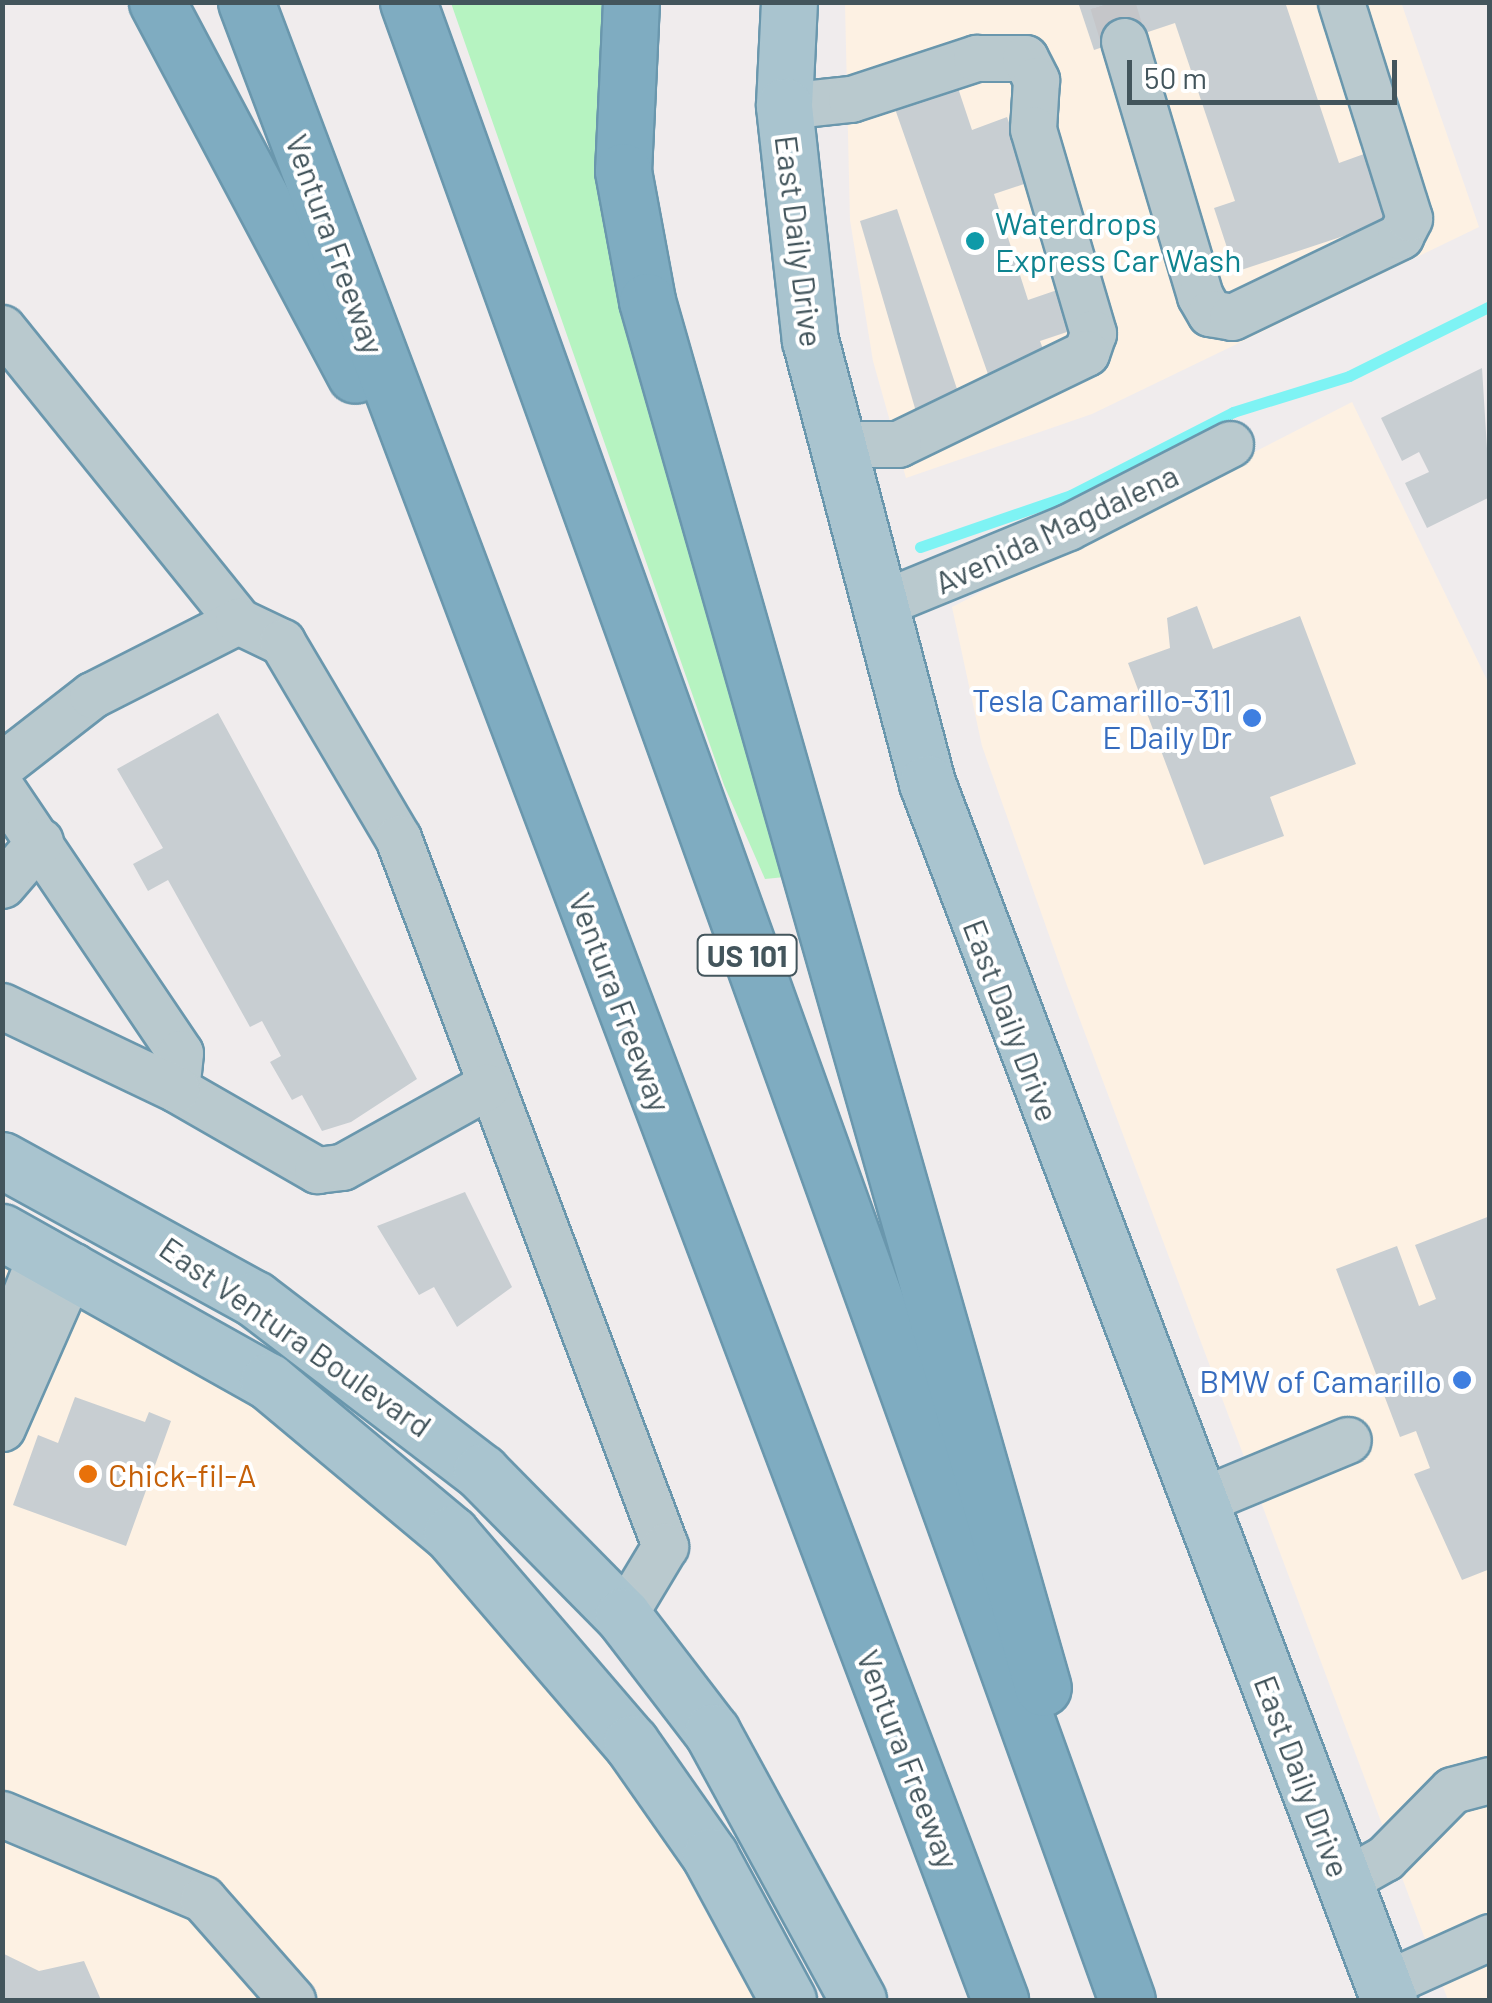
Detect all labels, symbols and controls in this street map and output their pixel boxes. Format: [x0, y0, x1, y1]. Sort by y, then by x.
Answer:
scale bar [1132, 40, 1402, 102]
text: 50 m [1144, 59, 1207, 95]
street label: Ventura Freeway [278, 129, 394, 359]
street label: East Daily Drive [768, 133, 832, 349]
place label: Waterdrops Express Car Wash [995, 204, 1241, 279]
marker: Waterdrops Express Car Wash [964, 230, 986, 252]
street label: Avenida Magdalena [928, 455, 1184, 601]
place label: Tesla Camarillo-311 E Daily Dr [972, 681, 1232, 756]
marker: Tesla Camarillo-311 E Daily Dr [1241, 707, 1263, 729]
street label: Ventura Freeway [562, 887, 680, 1117]
street label: East Daily Drive [956, 914, 1068, 1126]
road number: US 101 [694, 930, 800, 980]
street label: East Ventura Boulevard [153, 1228, 439, 1444]
place label: BMW of Camarillo [1199, 1361, 1442, 1399]
marker: BMW of Camarillo [1451, 1369, 1473, 1391]
place label: Chick-fil-A [108, 1455, 256, 1493]
marker: Chick-fil-A [77, 1463, 99, 1485]
street label: Ventura Freeway [850, 1644, 968, 1874]
street label: East Daily Drive [1247, 1670, 1359, 1882]

